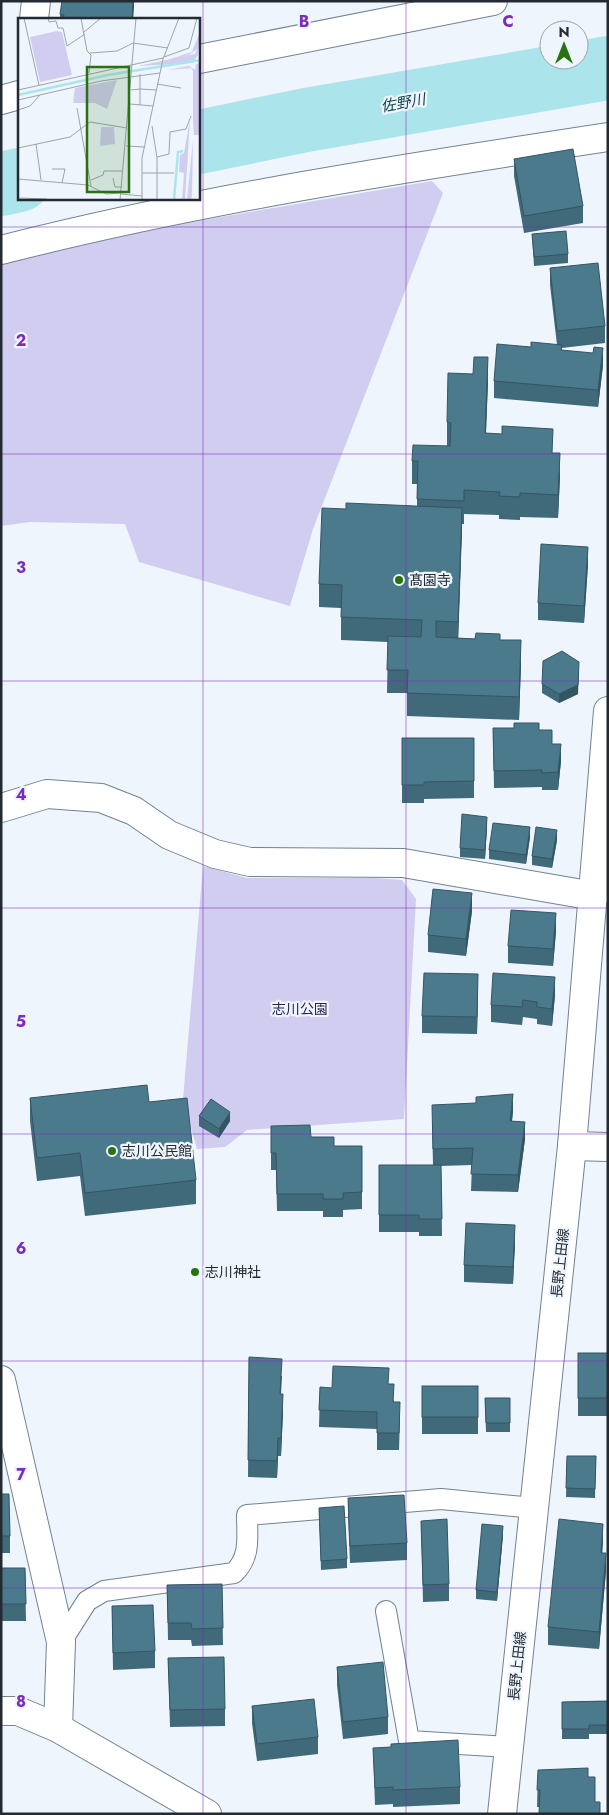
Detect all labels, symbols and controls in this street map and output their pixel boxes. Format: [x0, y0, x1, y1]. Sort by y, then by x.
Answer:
text: B [299, 10, 309, 33]
text: C [502, 10, 514, 33]
inset map [18, 18, 200, 200]
north arrow [539, 20, 589, 70]
text: N [558, 22, 570, 42]
water label: 佐野川 [379, 88, 429, 118]
text: 2 [16, 329, 26, 352]
text: 3 [16, 556, 26, 579]
place label: 髙園寺 [409, 570, 451, 590]
marker: 髙園寺 [393, 574, 405, 586]
text: 4 [15, 783, 27, 806]
park label: 志川公園 [272, 999, 328, 1019]
text: 5 [16, 1010, 26, 1033]
place label: 志川公民館 [122, 1141, 192, 1161]
marker: 志川公民館 [106, 1145, 118, 1157]
street label: 長野上田線 [546, 1227, 574, 1299]
text: 6 [16, 1237, 26, 1260]
place label: 志川神社 [205, 1262, 261, 1282]
marker: 志川神社 [189, 1266, 201, 1278]
text: 7 [16, 1463, 26, 1486]
street label: 長野上田線 [503, 1630, 531, 1702]
text: 8 [16, 1690, 26, 1713]

